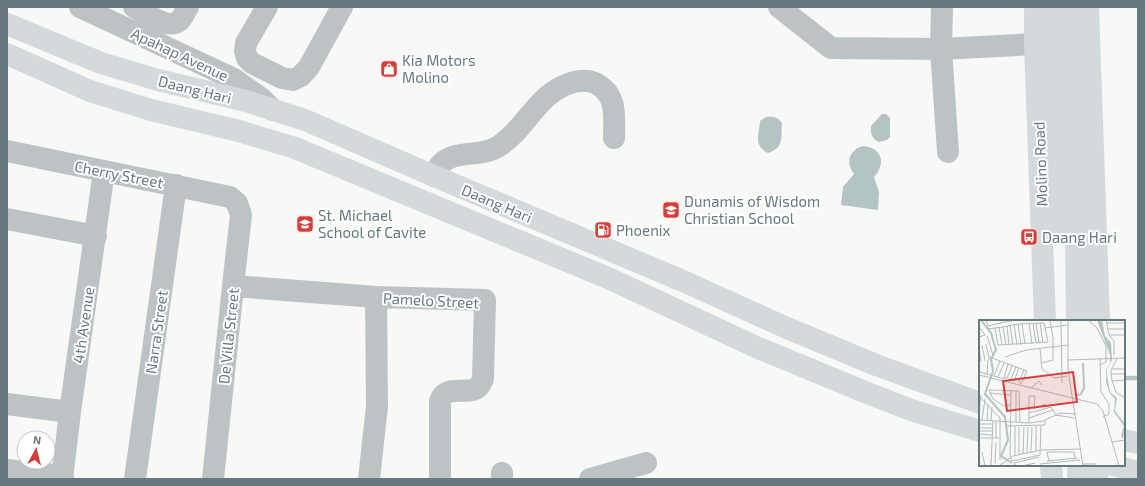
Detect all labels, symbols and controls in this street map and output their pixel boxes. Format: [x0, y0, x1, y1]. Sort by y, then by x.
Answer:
street label: Apahap Avenue [129, 24, 231, 84]
place label: Kia Motors Molino [402, 51, 476, 86]
shop icon: Kia Motors Molino [379, 59, 399, 79]
street label: Daang Hari [157, 71, 233, 107]
street label: Molino Road [1030, 121, 1050, 207]
street label: Cherry Street [73, 157, 165, 191]
street label: Daang Hari [459, 180, 535, 226]
place label: Dunamis of Wisdom Christian School [684, 192, 820, 227]
school or university icon: Dunamis of Wisdom Christian School [661, 200, 681, 220]
place label: St. Michael School of Cavite [318, 206, 426, 241]
school or university icon: St. Michael School of Cavite [295, 214, 315, 234]
fuel station icon: Phoenix [593, 220, 613, 240]
place label: Phoenix [616, 221, 671, 239]
bus stop icon: Daang Hari [1019, 227, 1039, 247]
place label: Daang Hari [1042, 228, 1117, 246]
street label: 4th Avenue [69, 286, 97, 364]
street label: De Villa Street [214, 287, 242, 385]
street label: Pamelo Street [382, 288, 480, 312]
street label: Narra Street [141, 289, 171, 375]
inset map [979, 320, 1125, 466]
north arrow [16, 430, 56, 470]
text: N [33, 433, 42, 447]

